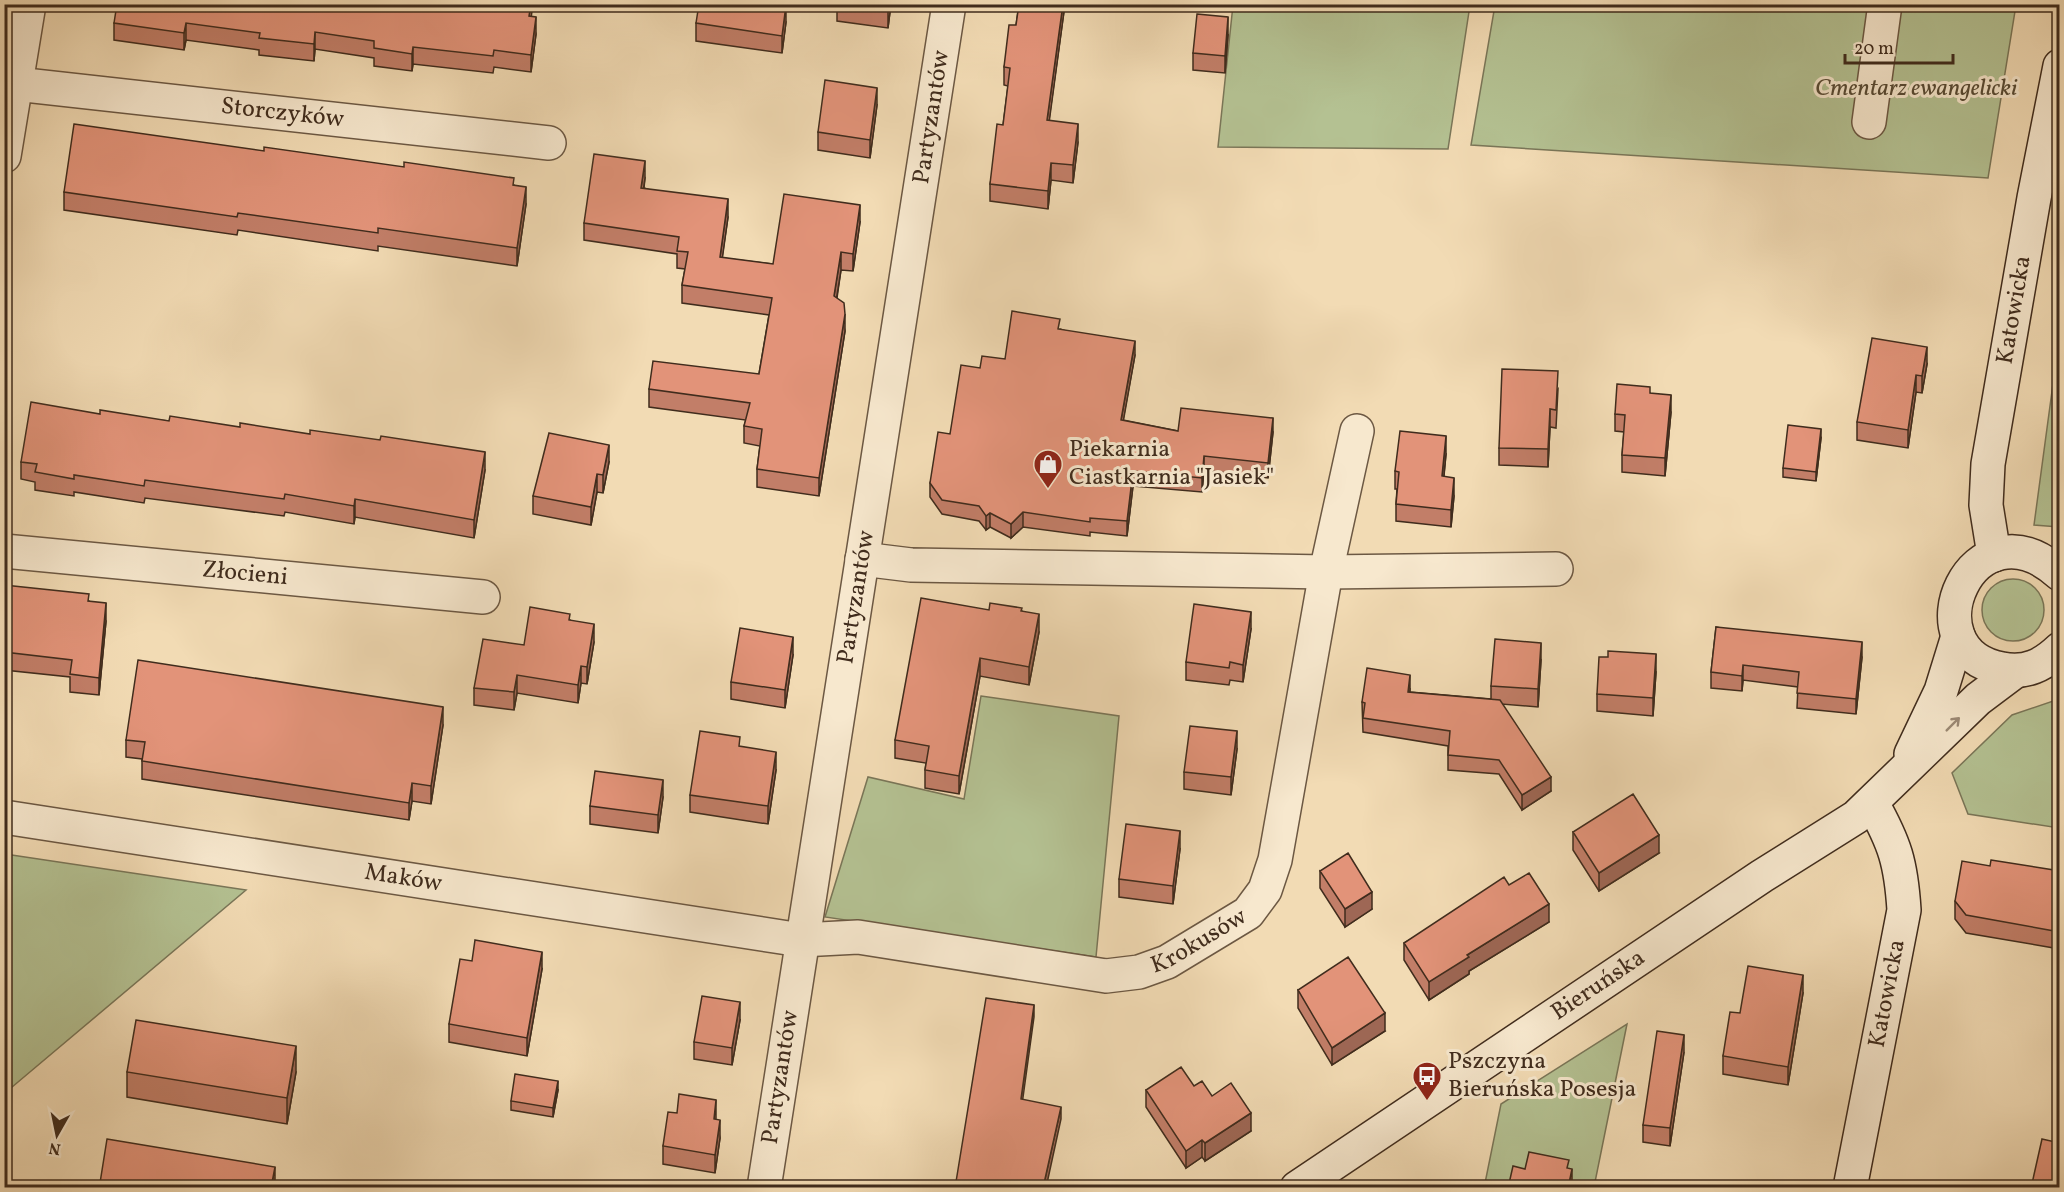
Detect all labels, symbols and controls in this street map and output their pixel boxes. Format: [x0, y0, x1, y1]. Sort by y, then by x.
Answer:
scale bar [1845, 27, 1953, 65]
text: 20 m [1854, 37, 1894, 62]
street label: Partyzantów [905, 47, 959, 186]
park label: Cmentarz ewangelicki [1815, 72, 2018, 106]
street label: Storczyków [219, 90, 346, 137]
street label: Katowicka [1989, 253, 2041, 367]
place label: Piekarnia Ciastkarnia "Jasiek" [1069, 433, 1274, 495]
shop icon: Piekarnia Ciastkarnia "Jasiek" [1032, 448, 1064, 490]
street label: Partyzantów [829, 527, 884, 667]
street label: Złocieni [200, 553, 289, 595]
one-way arrow [1946, 716, 1961, 731]
street label: Maków [362, 856, 445, 901]
street label: Krokusów [1146, 900, 1254, 983]
street label: Katowicka [1861, 937, 1915, 1051]
street label: Bieruńska [1545, 942, 1652, 1030]
street label: Partyzantów [754, 1008, 808, 1147]
place label: Pszczyna Bieruńska Posesja [1448, 1045, 1636, 1107]
bus stop icon: Pszczyna Bieruńska Posesja [1411, 1060, 1443, 1102]
north arrow [27, 1105, 87, 1165]
text: N [47, 1136, 62, 1160]

